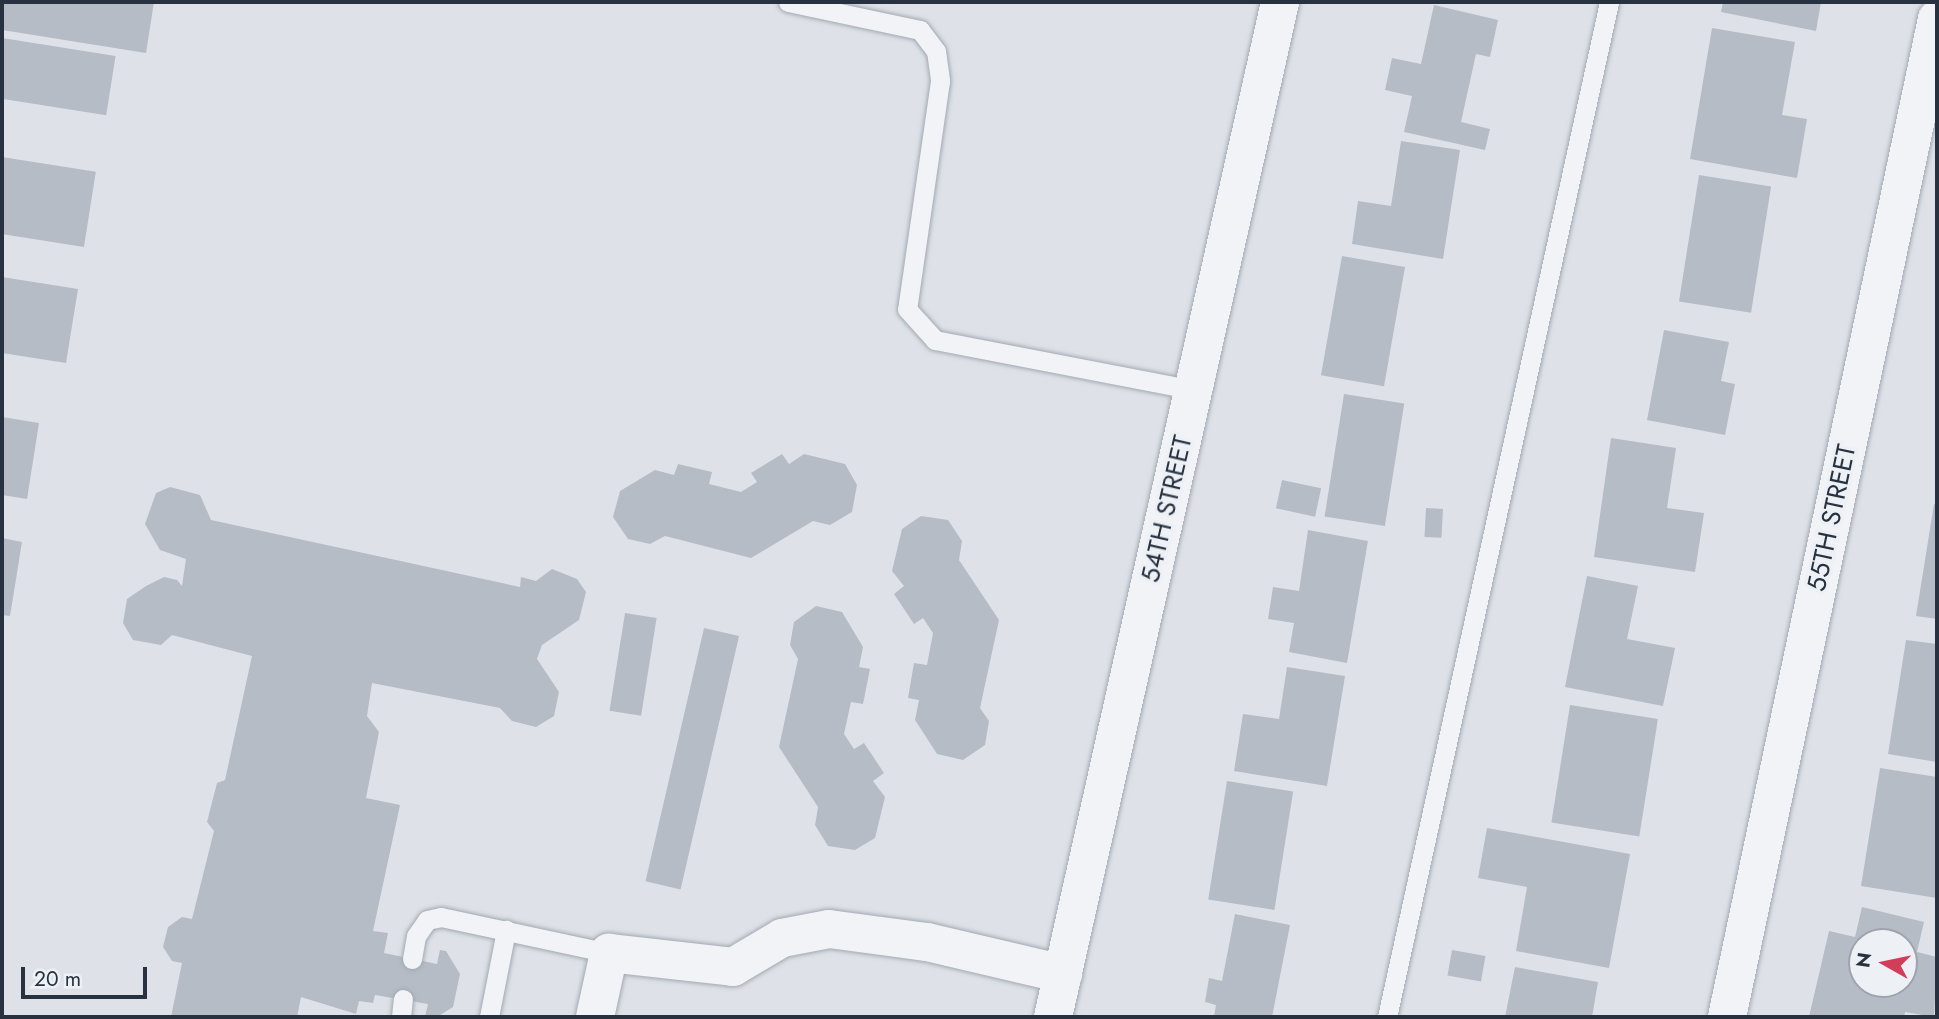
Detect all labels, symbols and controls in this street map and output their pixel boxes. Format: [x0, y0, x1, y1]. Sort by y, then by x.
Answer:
street label: 54TH STREET [1135, 432, 1199, 586]
street label: 55TH STREET [1801, 442, 1863, 594]
north arrow [1848, 928, 1918, 998]
text: N [1849, 950, 1878, 970]
scale bar [24, 953, 150, 997]
text: 20 m [34, 964, 81, 994]

